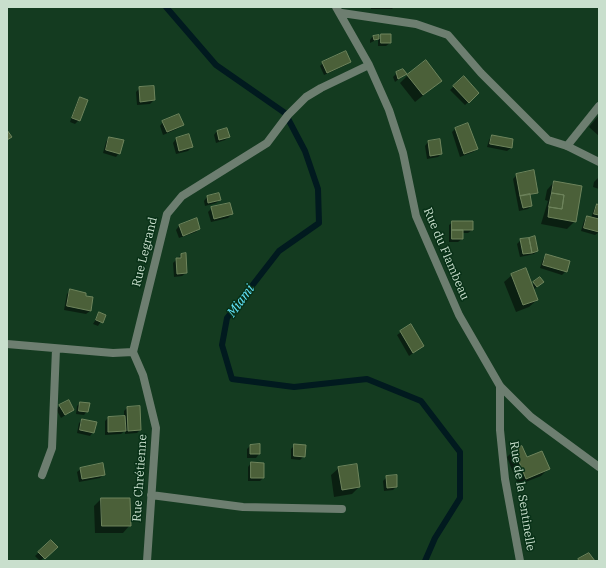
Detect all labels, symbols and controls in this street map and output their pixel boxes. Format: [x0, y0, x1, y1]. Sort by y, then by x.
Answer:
street label: Rue du Flambeau [420, 206, 472, 302]
street label: Rue Legrand [129, 216, 161, 288]
water label: Miami [224, 282, 258, 320]
street label: Rue Chrétienne [130, 434, 150, 522]
street label: Rue de la Sentinelle [506, 440, 538, 552]

